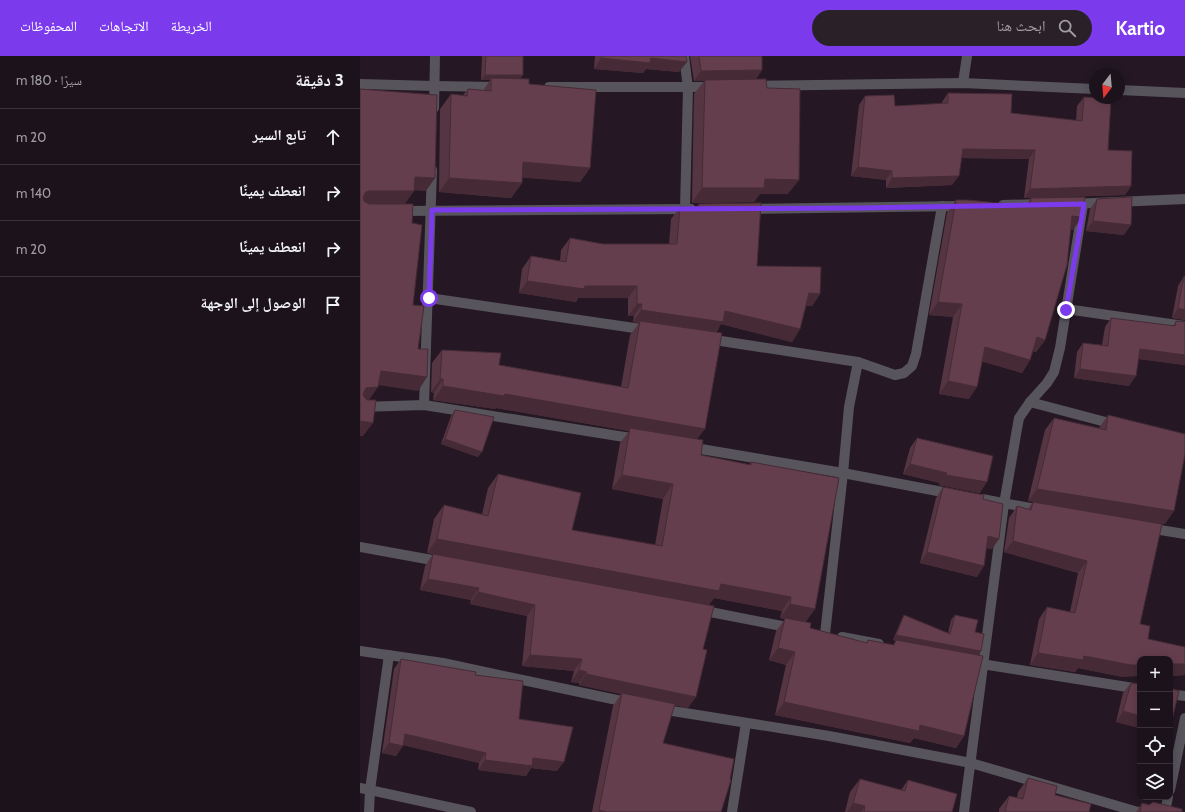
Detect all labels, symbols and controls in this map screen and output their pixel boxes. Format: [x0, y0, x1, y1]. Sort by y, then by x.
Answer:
search box [812, 10, 1092, 46]
text: المحفوظات [20, 17, 77, 35]
text: الاتجاهات [99, 17, 149, 35]
text: الخريطة [171, 17, 212, 35]
text: ابحث هنا [996, 17, 1046, 35]
icon: search [1056, 17, 1078, 39]
text: Kartio [1116, 17, 1165, 40]
north arrow [1089, 68, 1125, 104]
text: 3 دقيقة [295, 70, 344, 90]
text: سيرًا · 180 m [16, 72, 82, 88]
text: تابع السير [253, 126, 306, 144]
icon: ahead [322, 126, 344, 148]
text: 20 m [16, 129, 46, 145]
text: انعطف يمينًا [239, 182, 306, 200]
icon: right [322, 182, 344, 204]
text: 140 m [16, 185, 51, 201]
text: انعطف يمينًا [239, 238, 306, 256]
icon: right [322, 238, 344, 260]
text: 20 m [16, 241, 46, 257]
route start [420, 289, 438, 307]
text: الوصول إلى الوجهة [201, 294, 306, 312]
icon: arrive [322, 294, 344, 316]
route end [1057, 301, 1075, 319]
map controls [1137, 656, 1173, 800]
button: + [1137, 656, 1173, 692]
button: − [1137, 692, 1173, 728]
button: locate [1137, 728, 1173, 764]
button: layers [1137, 764, 1173, 800]

